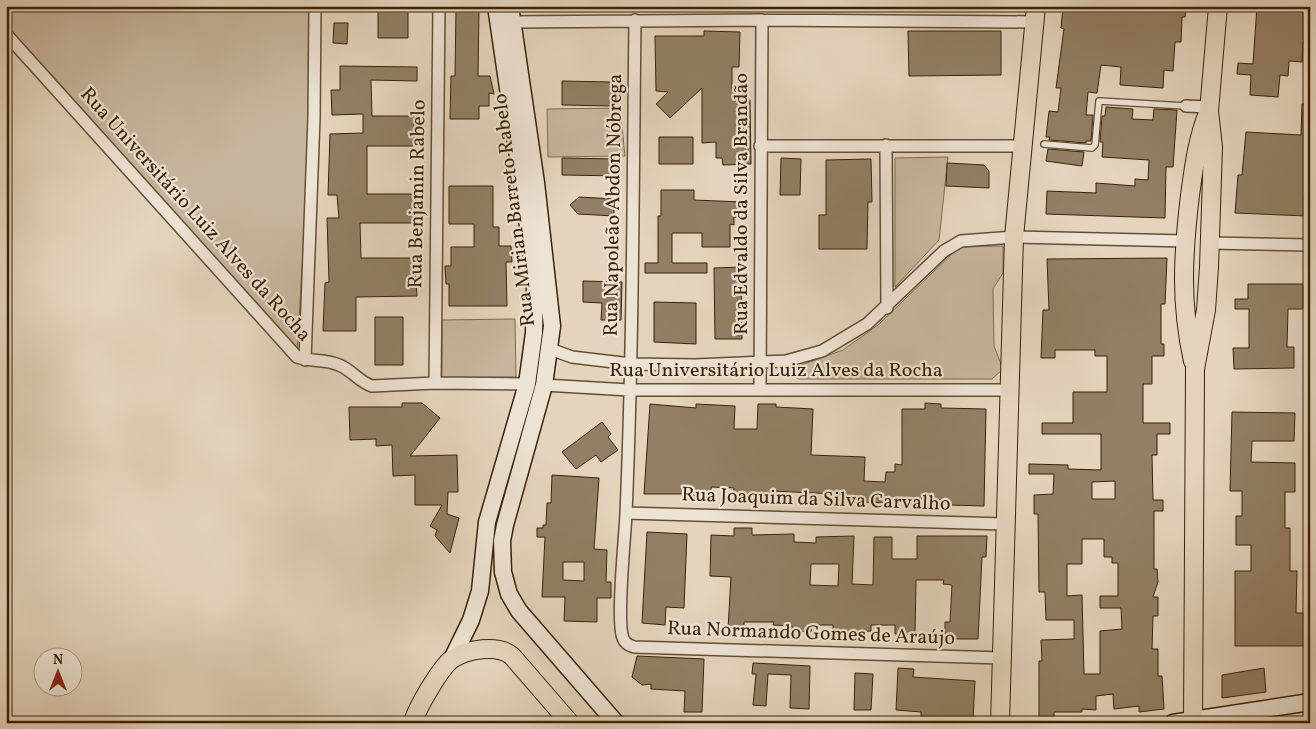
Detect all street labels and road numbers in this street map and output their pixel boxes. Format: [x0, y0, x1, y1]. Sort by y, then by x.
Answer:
street label: Rua Napoleão Abdon Nóbrega [598, 73, 630, 337]
street label: Rua Edvaldo da Silva Brandão [728, 73, 756, 335]
street label: Rua Universitário Luiz Alves da Rocha [73, 82, 317, 348]
street label: Rua Mirian Barreto Rabelo [487, 92, 543, 328]
street label: Rua Benjamin Rabelo [402, 99, 434, 289]
street label: Rua Universitário Luiz Alves da Rocha [609, 357, 943, 385]
street label: Rua Joaquim da Silva Carvalho [681, 481, 951, 519]
street label: Rua Normando Gomes de Araújo [667, 615, 955, 653]

